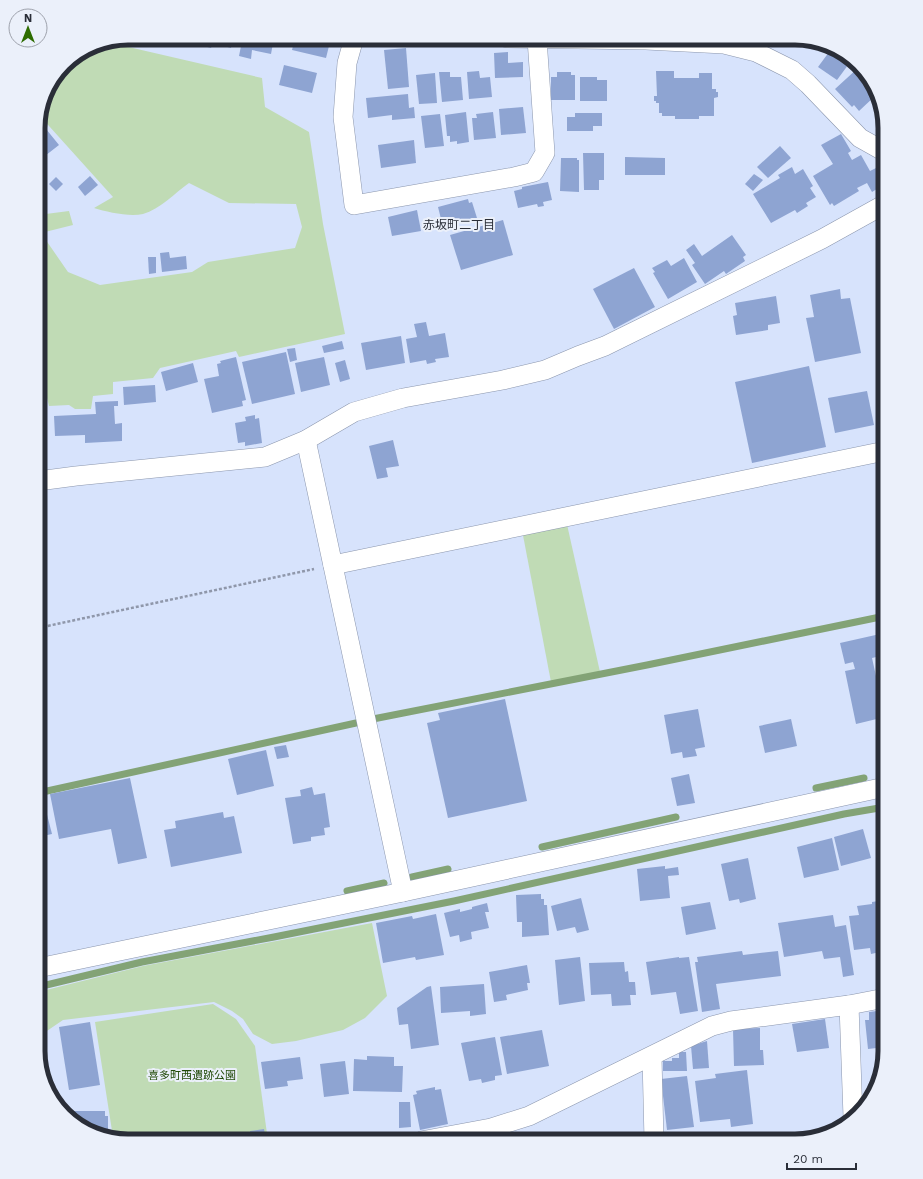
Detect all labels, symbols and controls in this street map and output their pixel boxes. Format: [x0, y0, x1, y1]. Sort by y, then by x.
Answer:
north arrow [8, 8, 48, 48]
text: N [24, 12, 32, 25]
district label: 赤坂町二丁目 [423, 218, 495, 232]
park label: 喜多町西遺跡公園 [148, 1069, 236, 1082]
scale bar [787, 1145, 856, 1171]
text: 20 m [793, 1152, 823, 1166]

